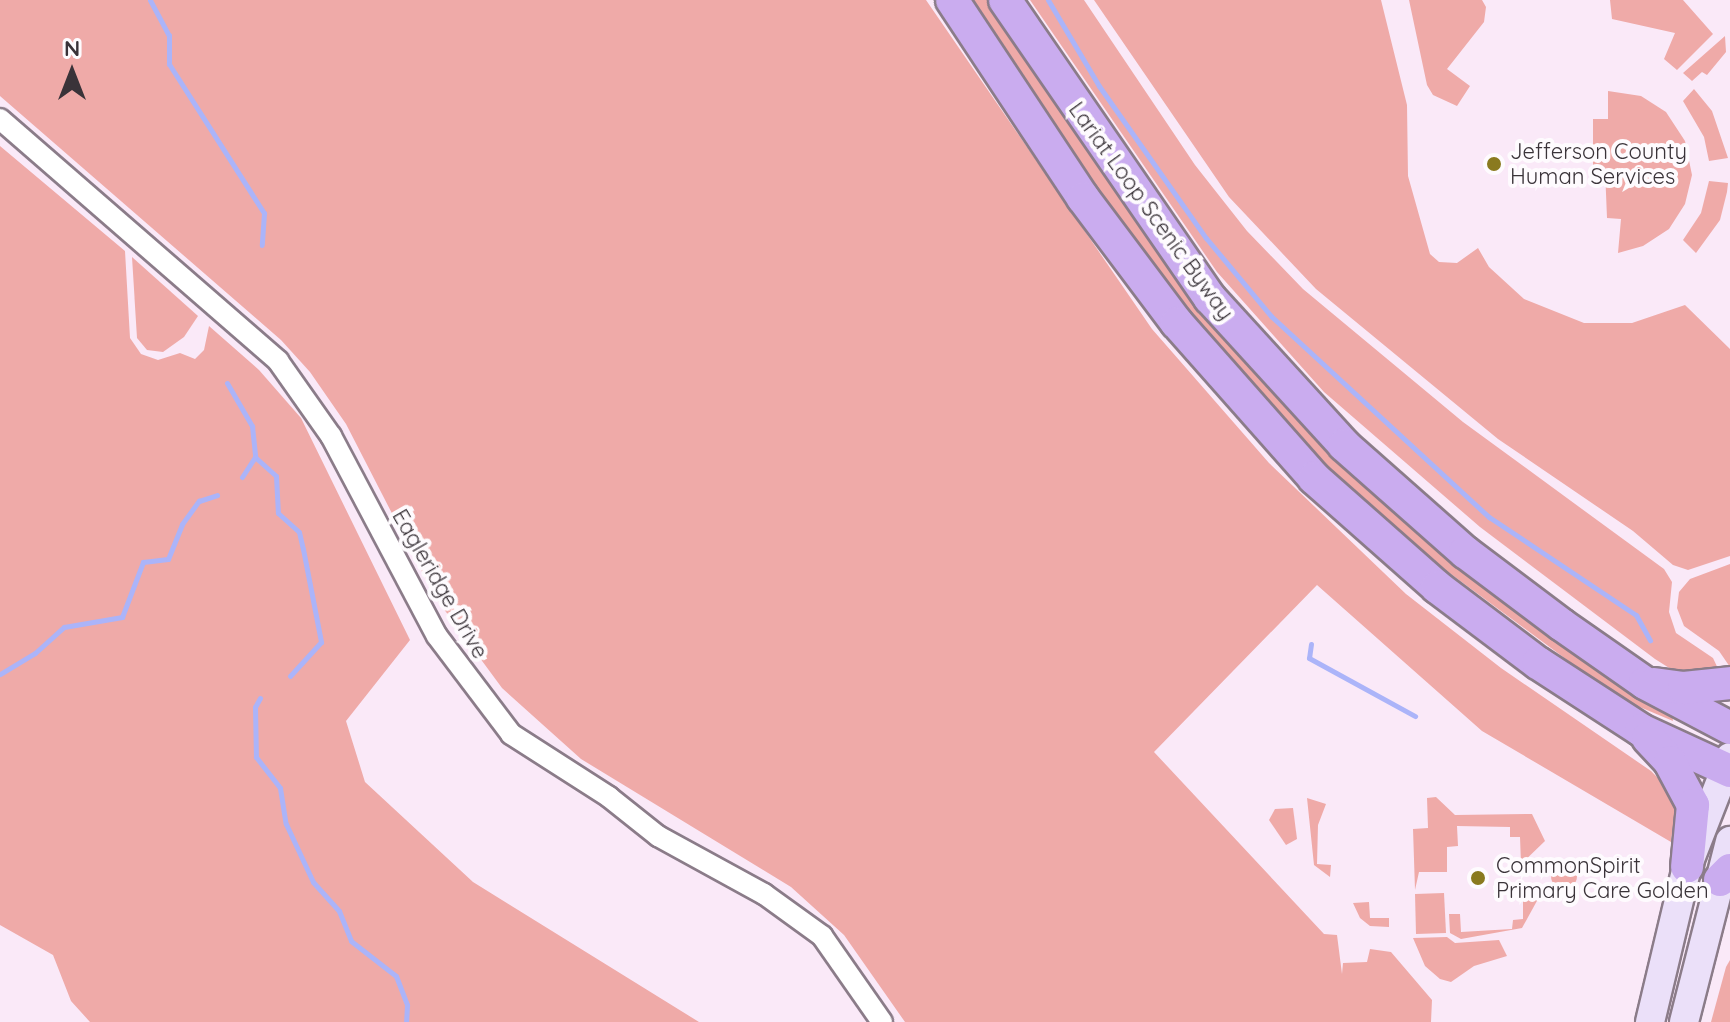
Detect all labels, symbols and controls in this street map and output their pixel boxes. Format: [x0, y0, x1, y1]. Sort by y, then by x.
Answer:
north arrow [32, 32, 112, 112]
text: N [64, 34, 80, 62]
street label: Lariat Loop Scenic Byway [1063, 97, 1239, 325]
place label: Jefferson County Human Services [1510, 138, 1687, 190]
marker: Jefferson County Human Services [1485, 155, 1503, 173]
street label: Eagleridge Drive [387, 505, 493, 663]
place label: CommonSpirit Primary Care Golden [1496, 852, 1709, 904]
marker: CommonSpirit Primary Care Golden [1467, 867, 1489, 889]

